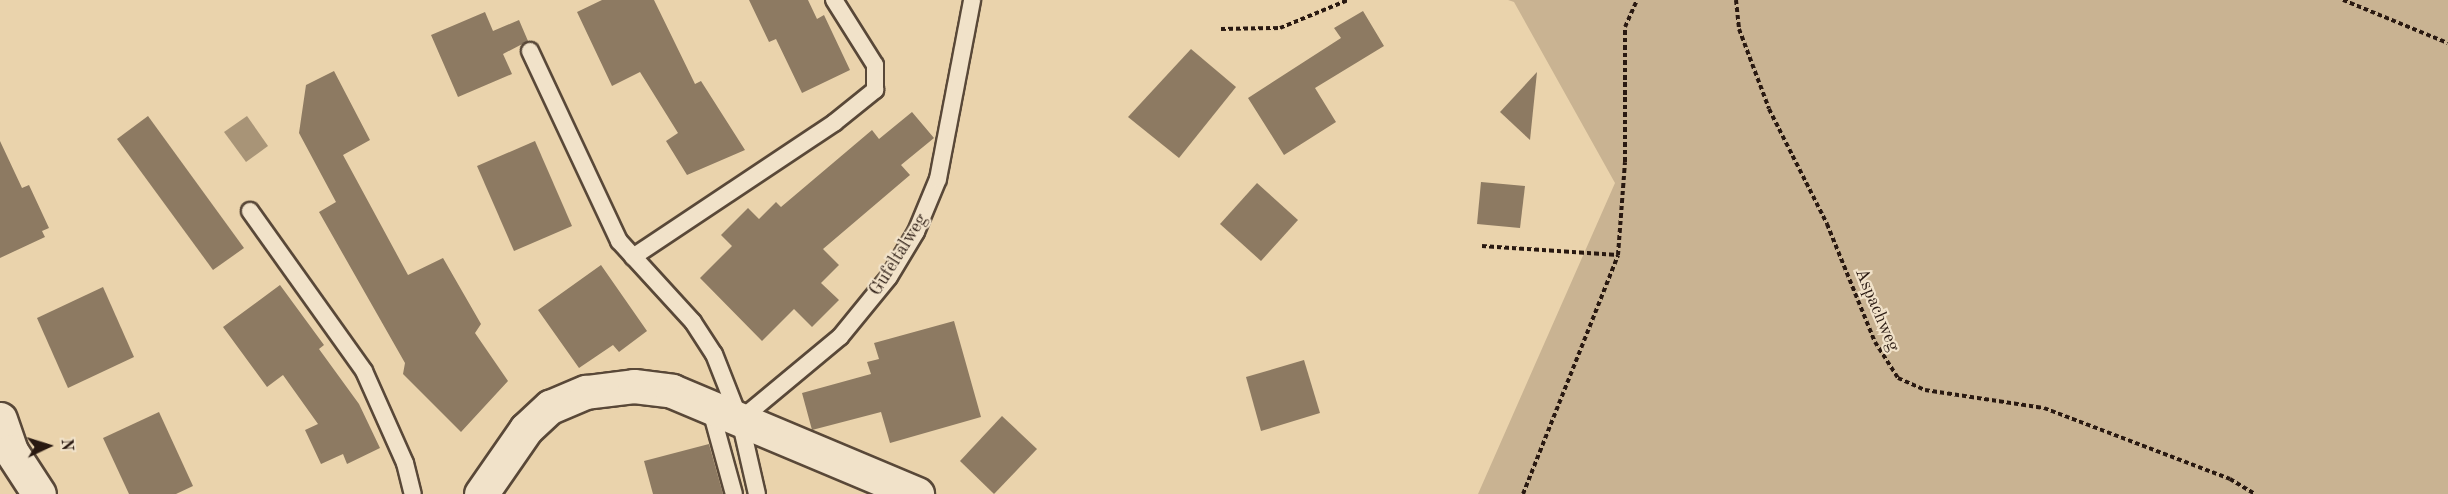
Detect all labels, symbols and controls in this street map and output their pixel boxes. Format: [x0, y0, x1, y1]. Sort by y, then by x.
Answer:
street label: Gufeltalweg [865, 210, 933, 300]
street label: Aspachweg [1850, 265, 1904, 355]
north arrow [18, 416, 78, 476]
text: N [58, 438, 74, 451]

